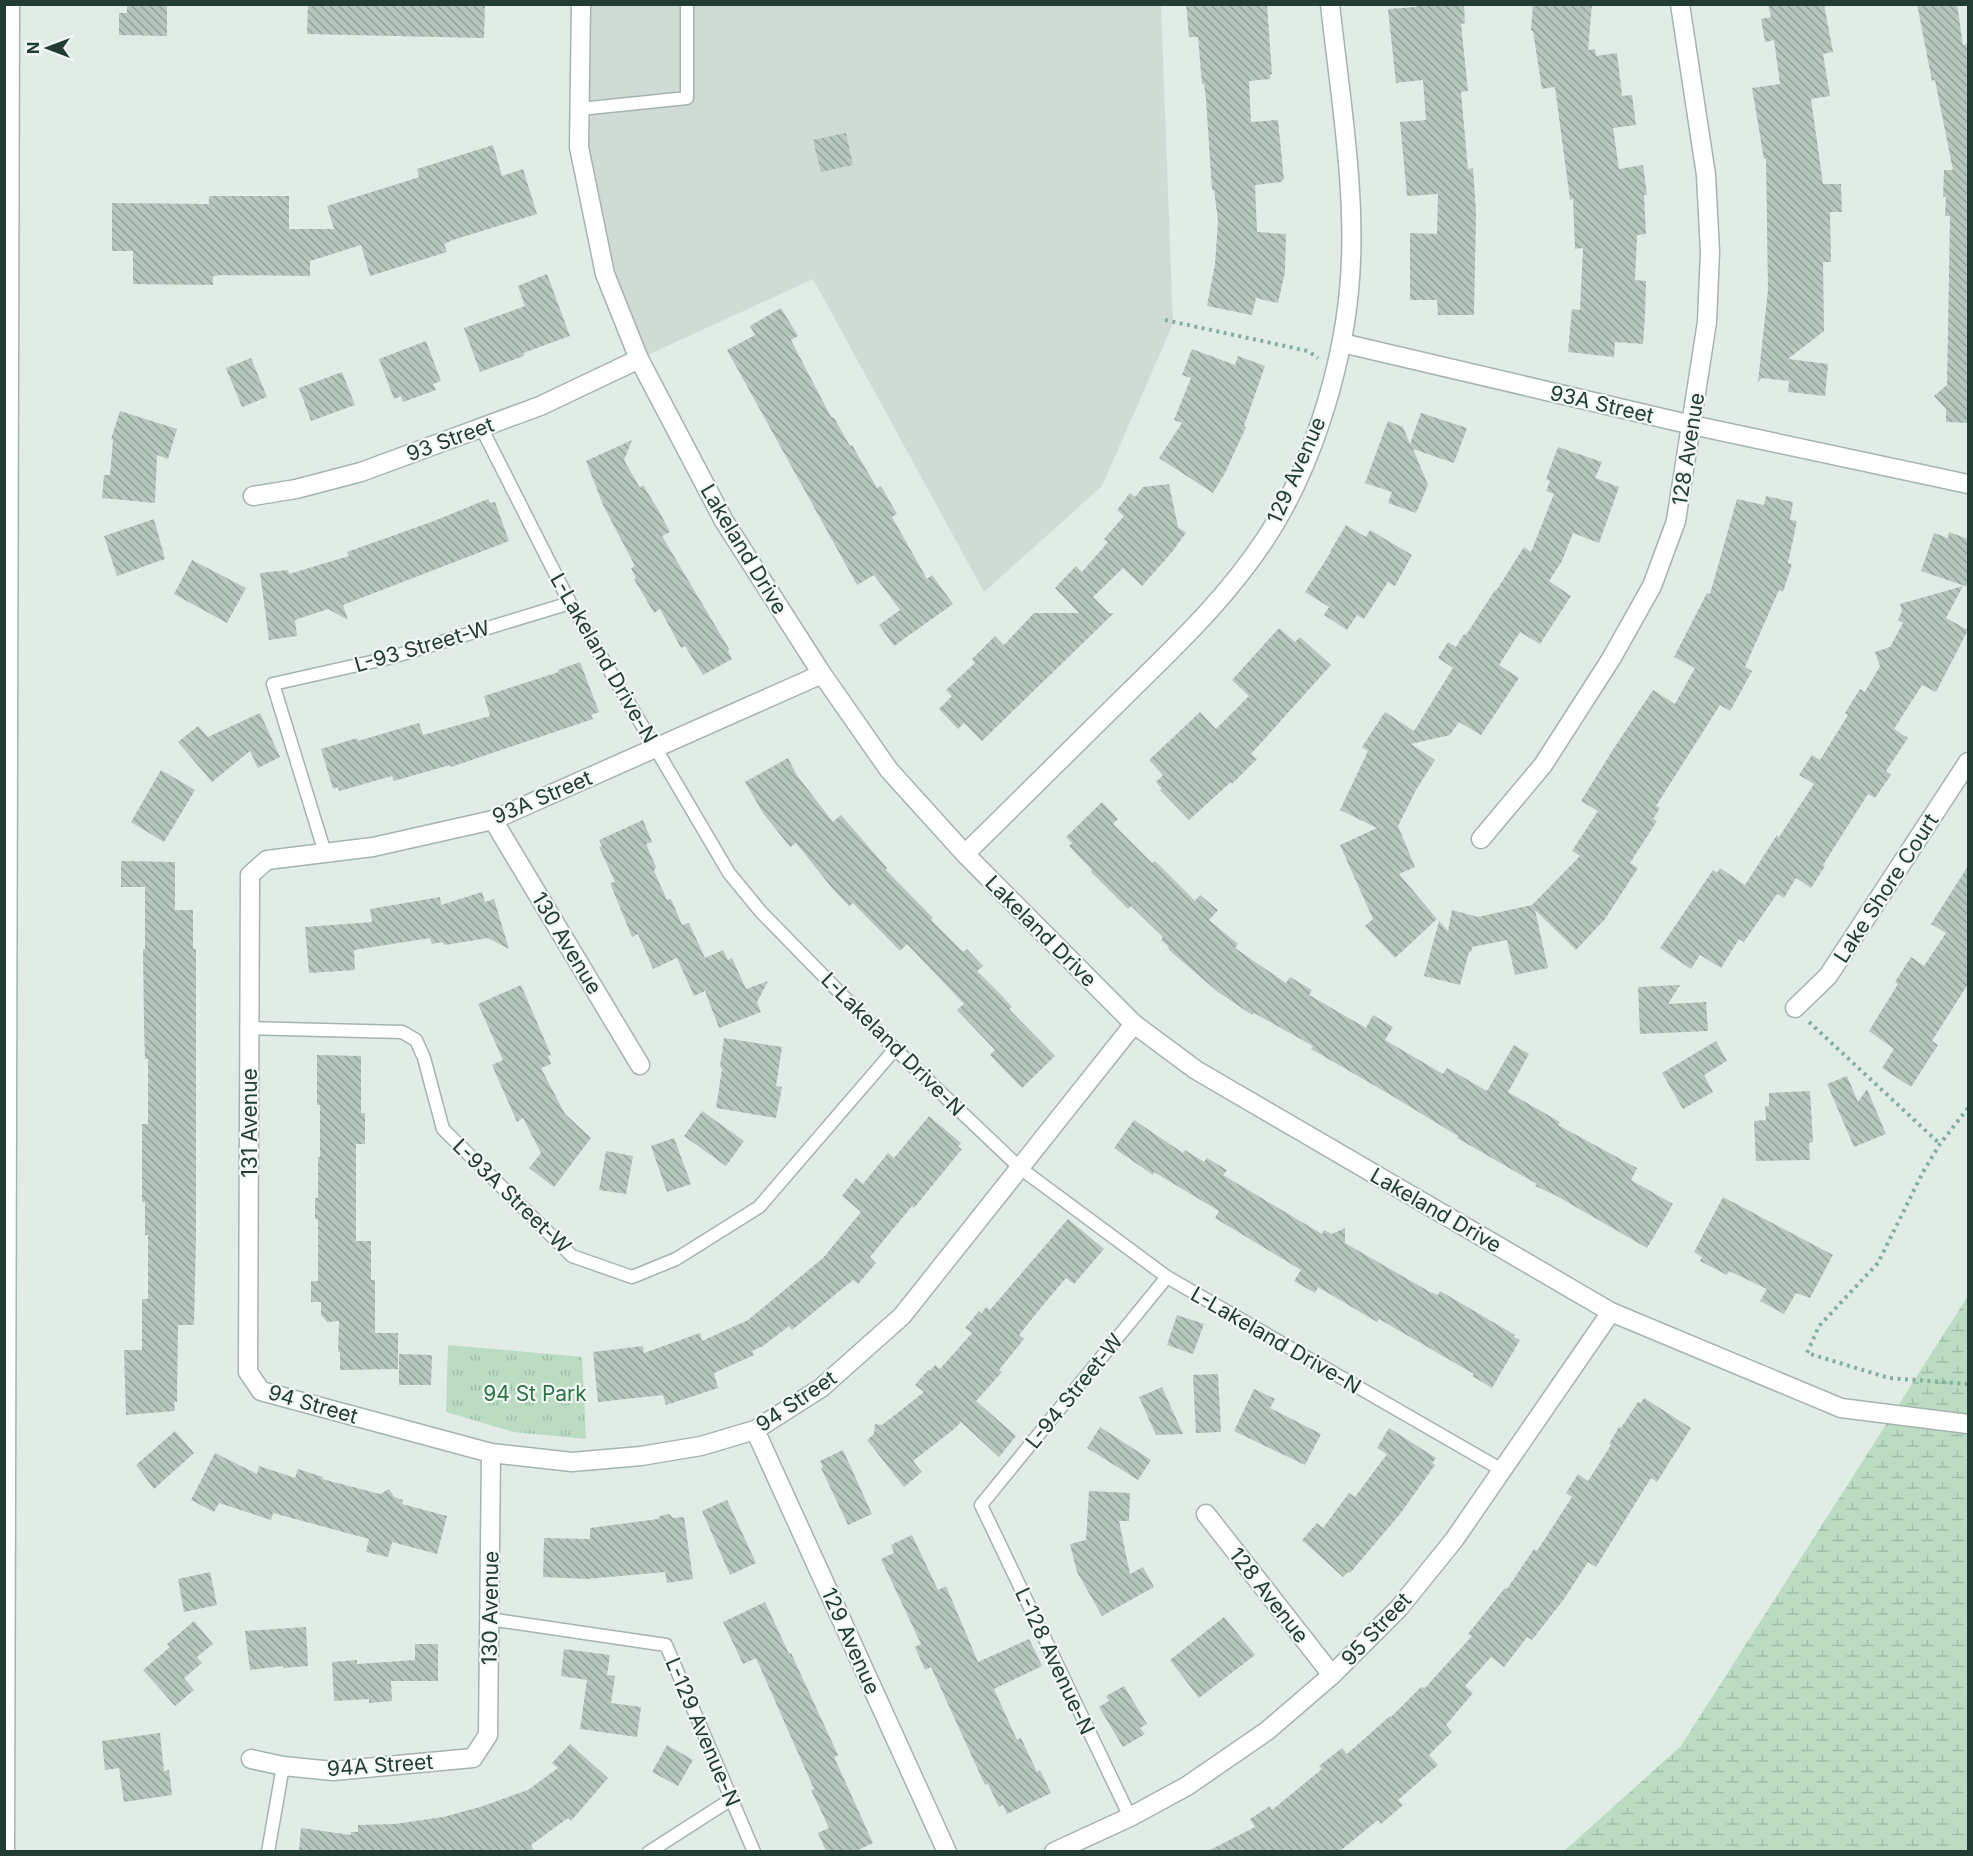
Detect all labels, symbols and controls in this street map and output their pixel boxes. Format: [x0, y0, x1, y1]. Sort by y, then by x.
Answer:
north arrow [18, 18, 78, 78]
text: N [23, 42, 43, 54]
street label: 93A Street [1548, 380, 1656, 428]
street label: 128 Avenue [1667, 391, 1709, 507]
street label: 93 Street [403, 412, 497, 466]
street label: 129 Avenue [1261, 413, 1331, 527]
street label: Lakeland Drive [695, 480, 793, 618]
street label: L-Lakeland Drive-N [545, 568, 663, 748]
street label: L-93 Street-W [351, 615, 493, 677]
street label: 93A Street [488, 765, 596, 829]
street label: Lake Shore Court [1829, 809, 1944, 967]
street label: Lakeland Drive [980, 870, 1102, 992]
street label: 130 Avenue [527, 888, 607, 998]
street label: L-Lakeland Drive-N [816, 967, 970, 1121]
street label: 131 Avenue [237, 1068, 262, 1178]
street label: L-93A Street-W [448, 1133, 576, 1259]
street label: Lakeland Drive [1366, 1162, 1506, 1258]
street label: L-Lakeland Drive-N [1186, 1281, 1366, 1399]
street label: L-94 Street-W [1020, 1328, 1128, 1453]
street label: 94 Street [751, 1365, 841, 1437]
street label: 94 Street [265, 1379, 361, 1429]
park label: 94 St Park [483, 1381, 587, 1406]
street label: 128 Avenue [1224, 1542, 1314, 1648]
street label: 130 Avenue [477, 1551, 503, 1665]
street label: 129 Avenue [816, 1584, 886, 1698]
street label: L-128 Avenue-N [1010, 1584, 1100, 1738]
street label: 95 Street [1336, 1587, 1416, 1671]
street label: L-129 Avenue-N [660, 1654, 746, 1810]
street label: 94A Street [326, 1749, 434, 1781]

